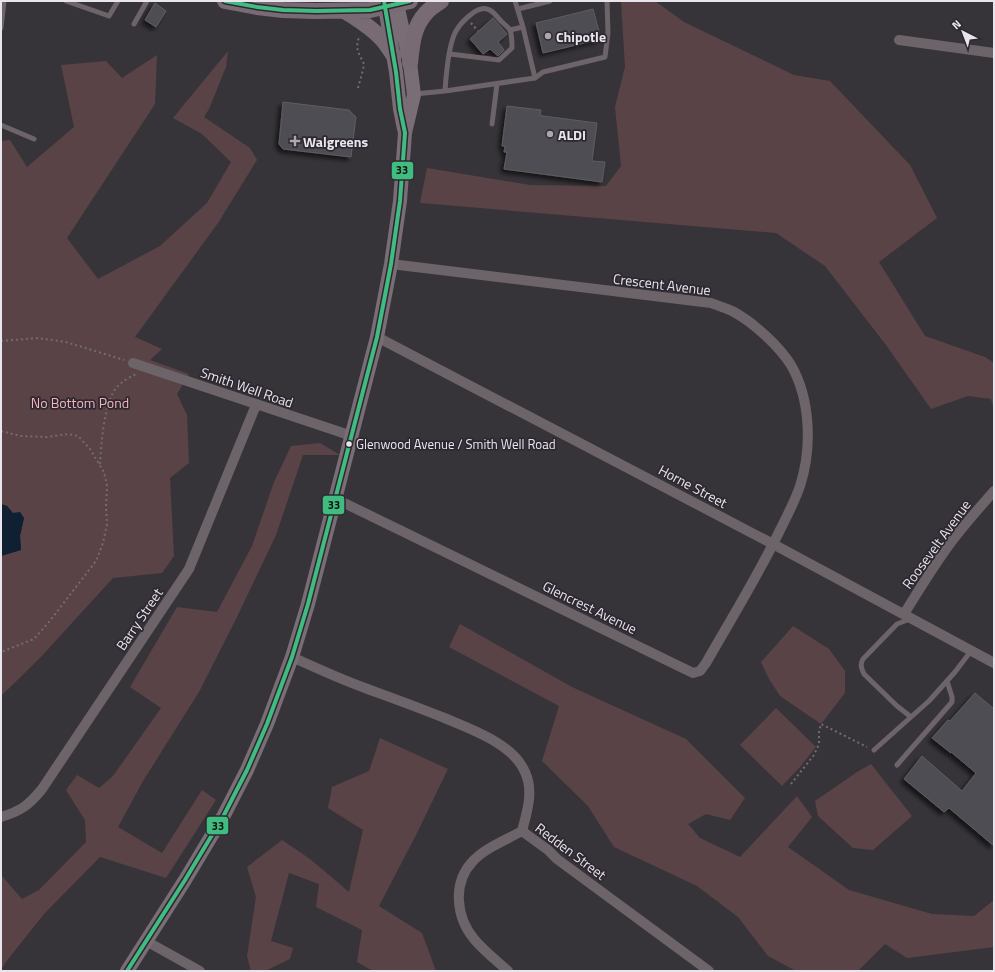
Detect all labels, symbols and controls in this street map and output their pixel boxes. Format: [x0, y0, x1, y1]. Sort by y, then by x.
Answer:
north arrow [943, 12, 983, 52]
text: N [948, 16, 964, 33]
place label: Chipotle [556, 26, 606, 47]
marker: Chipotle [543, 31, 553, 41]
place label: ALDI [558, 124, 586, 145]
marker: ALDI [545, 129, 555, 139]
place label: Walgreens [303, 131, 368, 152]
marker: Walgreens [290, 136, 300, 146]
line badge: 33 [391, 161, 414, 180]
text: 33 [396, 162, 408, 178]
street label: Crescent Avenue [612, 268, 712, 300]
street label: Smith Well Road [198, 361, 296, 413]
park label: No Bottom Pond [31, 392, 129, 413]
place label: Glenwood Avenue / Smith Well Road [356, 434, 556, 454]
marker: Glenwood Avenue / Smith Well Road [344, 439, 354, 449]
street label: Horne Street [655, 459, 731, 513]
line badge: 33 [322, 495, 345, 515]
street label: Roosevelt Avenue [897, 495, 975, 593]
text: 33 [328, 497, 340, 513]
street label: Glencrest Avenue [539, 575, 641, 639]
street label: Barry Street [110, 584, 168, 654]
line badge: 33 [206, 816, 229, 835]
street label: Redden Street [531, 817, 611, 885]
text: 33 [212, 818, 224, 834]

